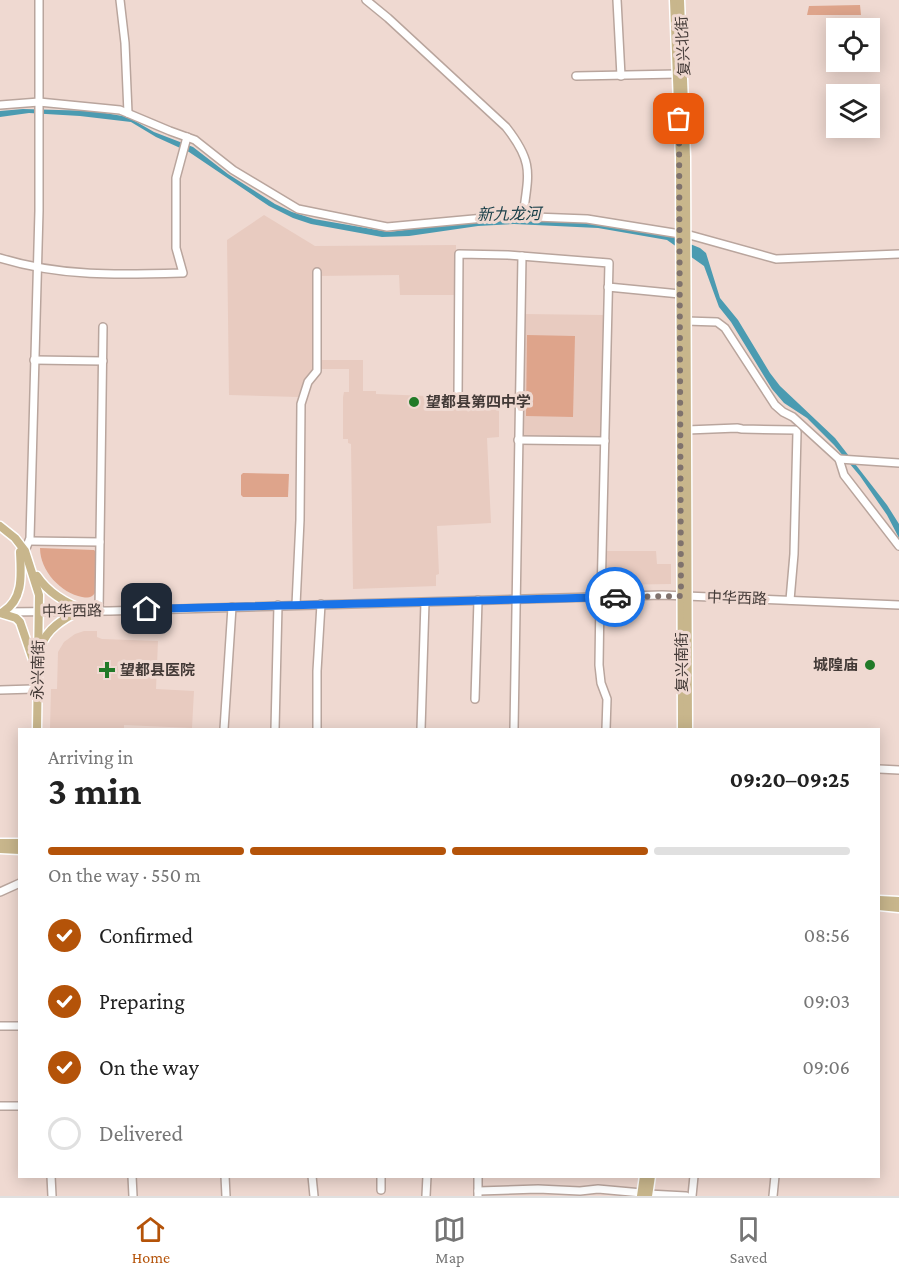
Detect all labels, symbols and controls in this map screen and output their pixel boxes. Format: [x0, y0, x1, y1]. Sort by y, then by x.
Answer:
street label: 复兴北街 [672, 16, 693, 76]
map controls [826, 18, 880, 138]
button: locate [826, 18, 880, 72]
button: layers [826, 84, 880, 138]
pin [653, 93, 704, 144]
icon: bag [662, 102, 695, 135]
water label: 新九龙河 [477, 205, 544, 223]
place label: 望都县第四中学 [426, 393, 531, 410]
marker: 望都县第四中学 [407, 395, 421, 409]
courier [585, 567, 645, 627]
icon: car [599, 581, 632, 614]
pin [121, 583, 172, 634]
street label: 中华西路 [707, 588, 767, 607]
icon: home [130, 592, 163, 625]
street label: 中华西路 [42, 601, 102, 620]
street label: 复兴南街 [674, 632, 690, 692]
street label: 永兴南街 [29, 640, 47, 700]
place label: 城隍庙 [813, 656, 858, 673]
marker: 城隍庙 [863, 658, 877, 672]
marker: 望都县医院 [98, 661, 116, 679]
place label: 望都县医院 [120, 662, 195, 678]
text: Arriving in [48, 746, 133, 768]
text: 09:20–09:25 [730, 767, 850, 792]
text: 3 min [48, 769, 141, 812]
text: On the way · 550 m [48, 864, 201, 886]
icon: check [48, 919, 81, 952]
text: Confirmed [99, 923, 193, 948]
text: 08:56 [804, 924, 850, 946]
icon: check [48, 985, 81, 1018]
text: Preparing [99, 989, 185, 1014]
text: 09:03 [803, 990, 850, 1012]
icon: check [48, 1051, 81, 1084]
text: On the way [99, 1055, 199, 1080]
text: 09:06 [803, 1056, 850, 1078]
text: Delivered [99, 1121, 183, 1146]
tab: Home [132, 1213, 170, 1266]
tab: Map [433, 1213, 466, 1266]
tab: Saved [730, 1213, 767, 1266]

